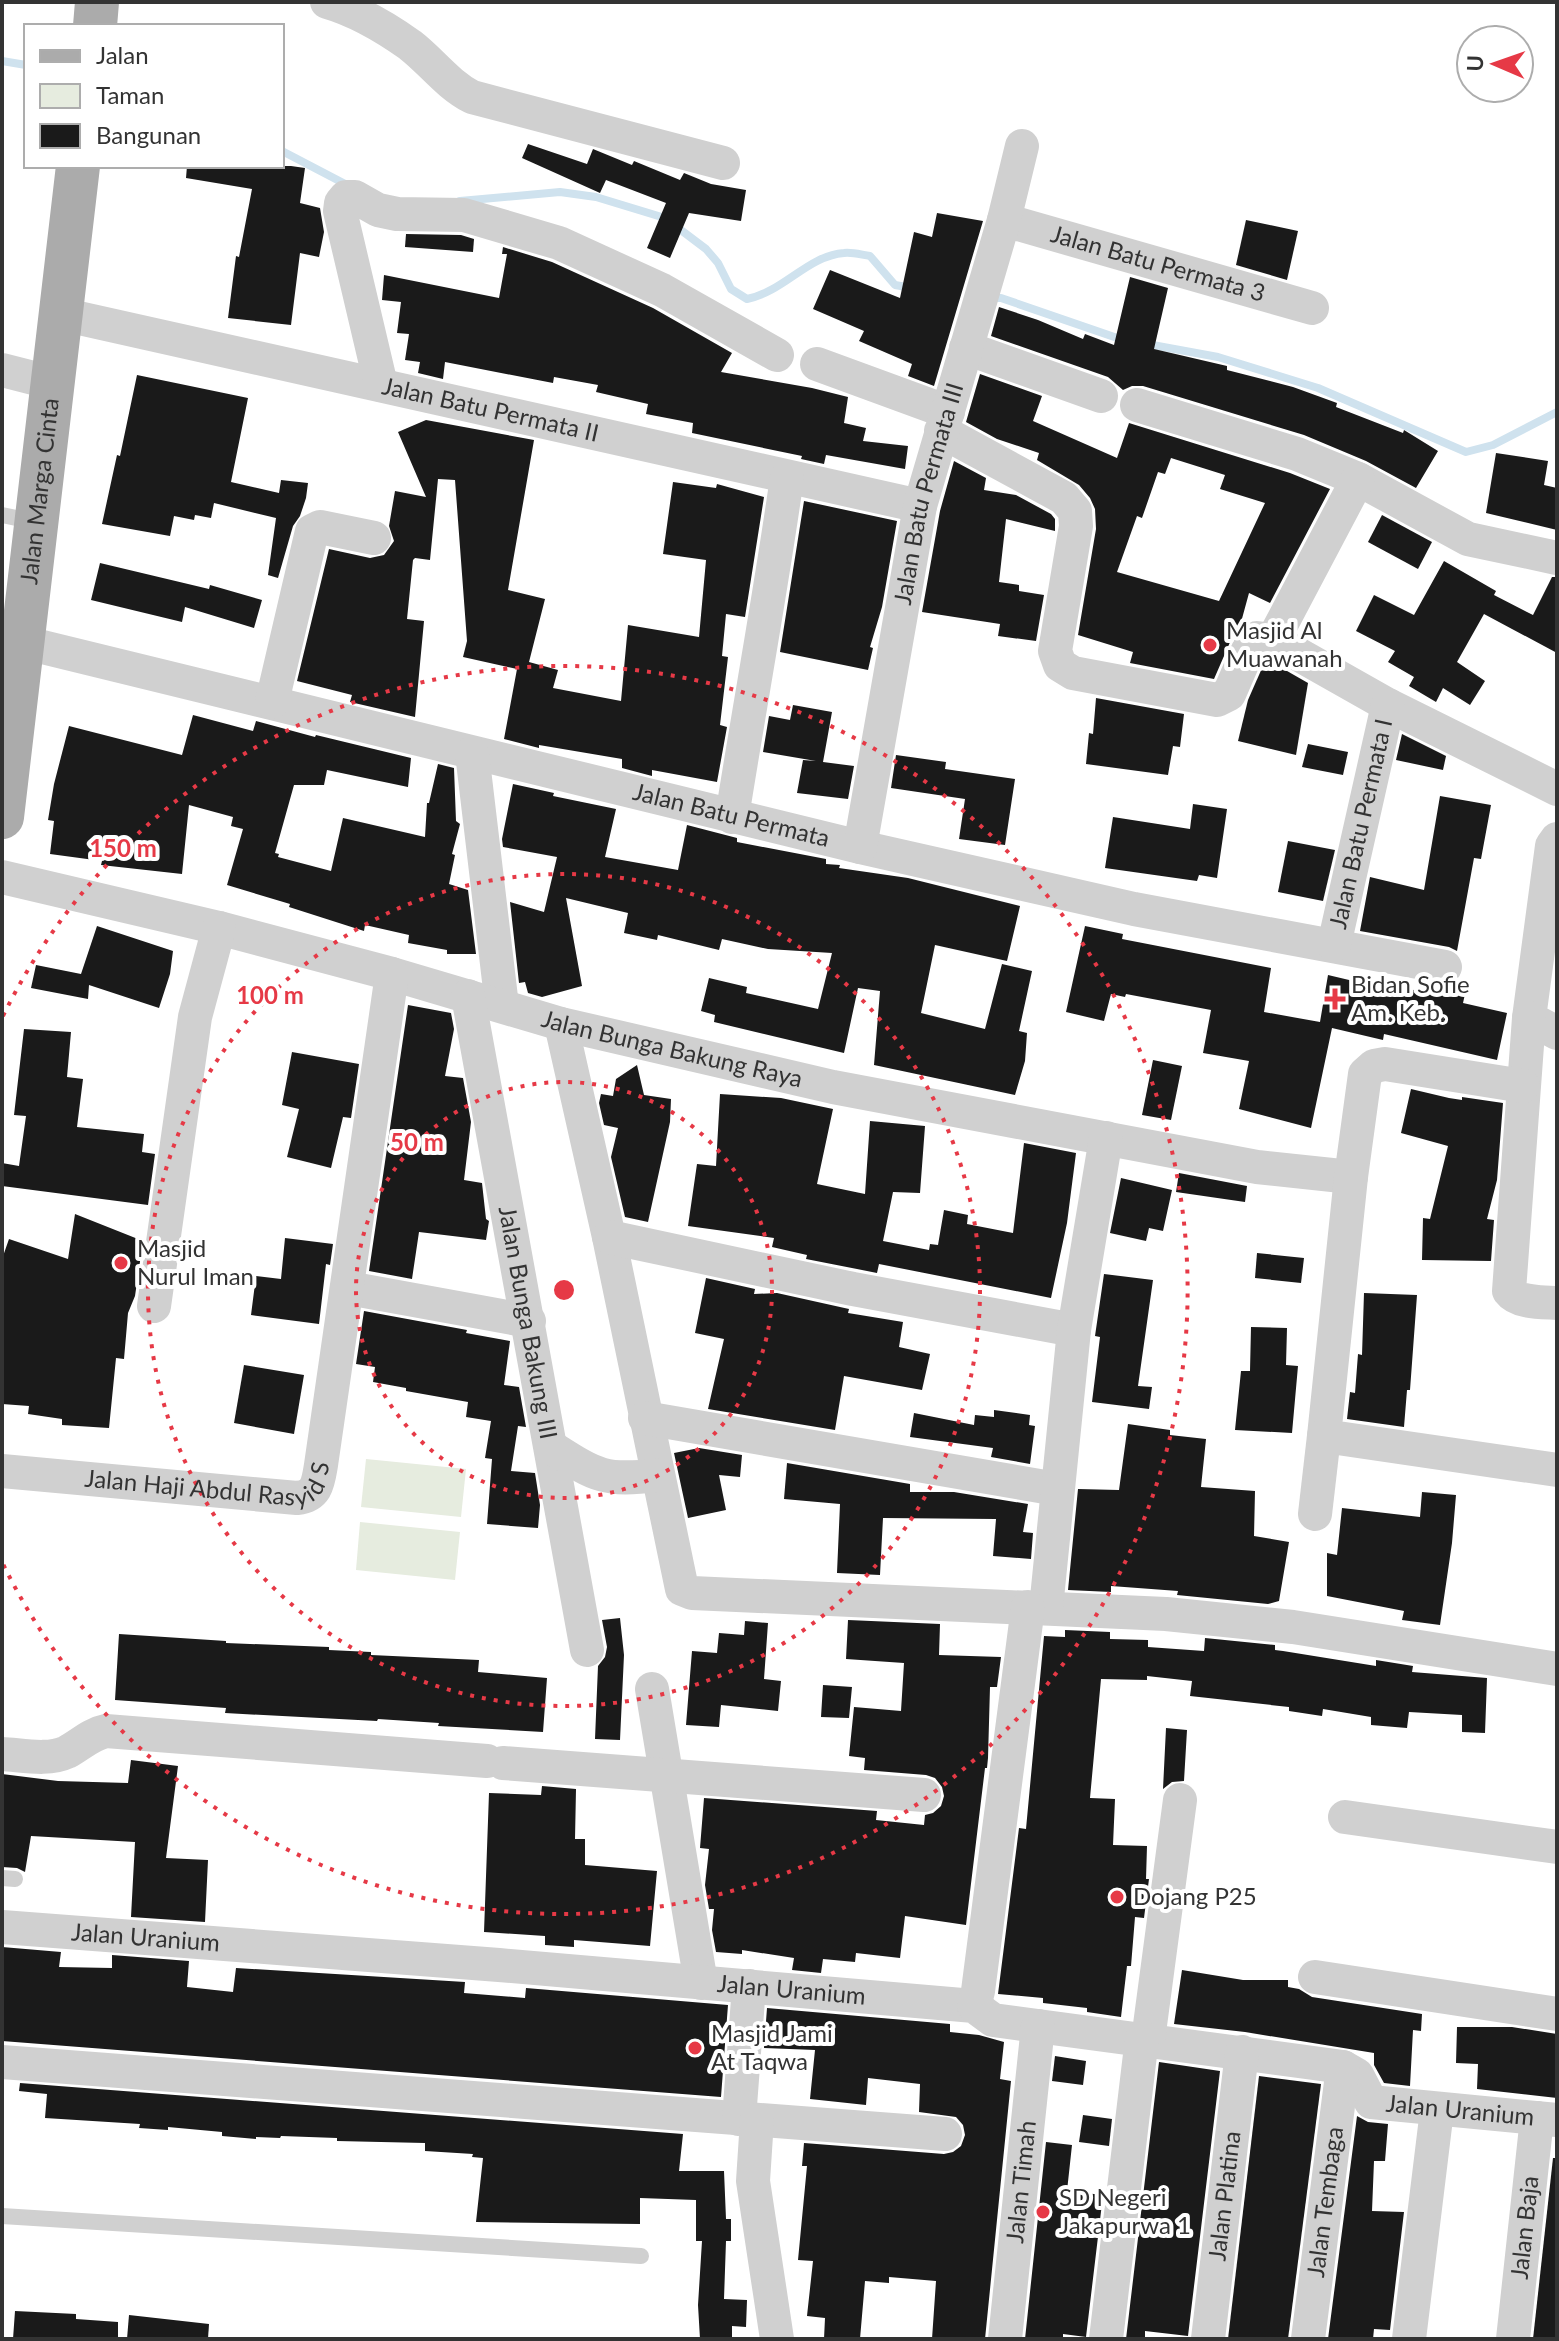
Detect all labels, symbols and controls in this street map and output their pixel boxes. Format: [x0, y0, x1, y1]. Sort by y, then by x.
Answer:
legend [24, 24, 284, 168]
north arrow [1455, 24, 1535, 104]
text: Jalan [96, 40, 149, 69]
text: U [1461, 55, 1488, 72]
text: Taman [96, 80, 164, 109]
text: Bangunan [96, 120, 201, 149]
street label: Jalan Batu Permata 3 [1048, 218, 1269, 307]
street label: Jalan Batu Permata II [380, 370, 602, 447]
street label: Jalan Batu Permata III [887, 379, 968, 607]
street label: Jalan Marga Cinta [13, 396, 64, 586]
place label: Masjid Al Muawanah [1226, 615, 1343, 672]
marker: Masjid Al Muawanah [1201, 636, 1219, 654]
street label: Jalan Batu Permata I [1322, 716, 1397, 931]
street label: Jalan Batu Permata [630, 776, 833, 852]
text: 150 m [89, 833, 157, 862]
place label: Bidan Sofie Am. Keb. [1351, 969, 1470, 1026]
text: 100 m [236, 980, 304, 1009]
marker: Bidan Sofie Am. Keb. [1326, 990, 1344, 1008]
street label: Jalan Bunga Bakung Raya [538, 1003, 806, 1092]
text: 50 m [390, 1127, 444, 1156]
street label: Jalan Bunga Bakung III [493, 1203, 564, 1441]
place label: Masjid Nurul Iman [137, 1233, 254, 1290]
marker: Masjid Nurul Iman [112, 1254, 130, 1272]
centre of rings [550, 1276, 578, 1304]
street label: Jalan Haji Abdul Rasyid S [84, 1459, 334, 1511]
place label: Dojang P25 [1133, 1881, 1257, 1910]
marker: Dojang P25 [1108, 1888, 1126, 1906]
street label: Jalan Uranium [70, 1916, 221, 1957]
street label: Jalan Uranium [716, 1968, 867, 2010]
place label: Masjid Jami At Taqwa [711, 2018, 833, 2075]
marker: Masjid Jami At Taqwa [686, 2039, 704, 2057]
street label: Jalan Uranium [1385, 2088, 1536, 2131]
street label: Jalan Timah [999, 2119, 1041, 2244]
street label: Jalan Tembaga [1300, 2125, 1348, 2279]
street label: Jalan Platina [1201, 2129, 1246, 2262]
street label: Jalan Baja [1504, 2174, 1544, 2281]
place label: SD Negeri Jakapurwa 1 [1059, 2182, 1191, 2239]
marker: SD Negeri Jakapurwa 1 [1034, 2203, 1052, 2221]

